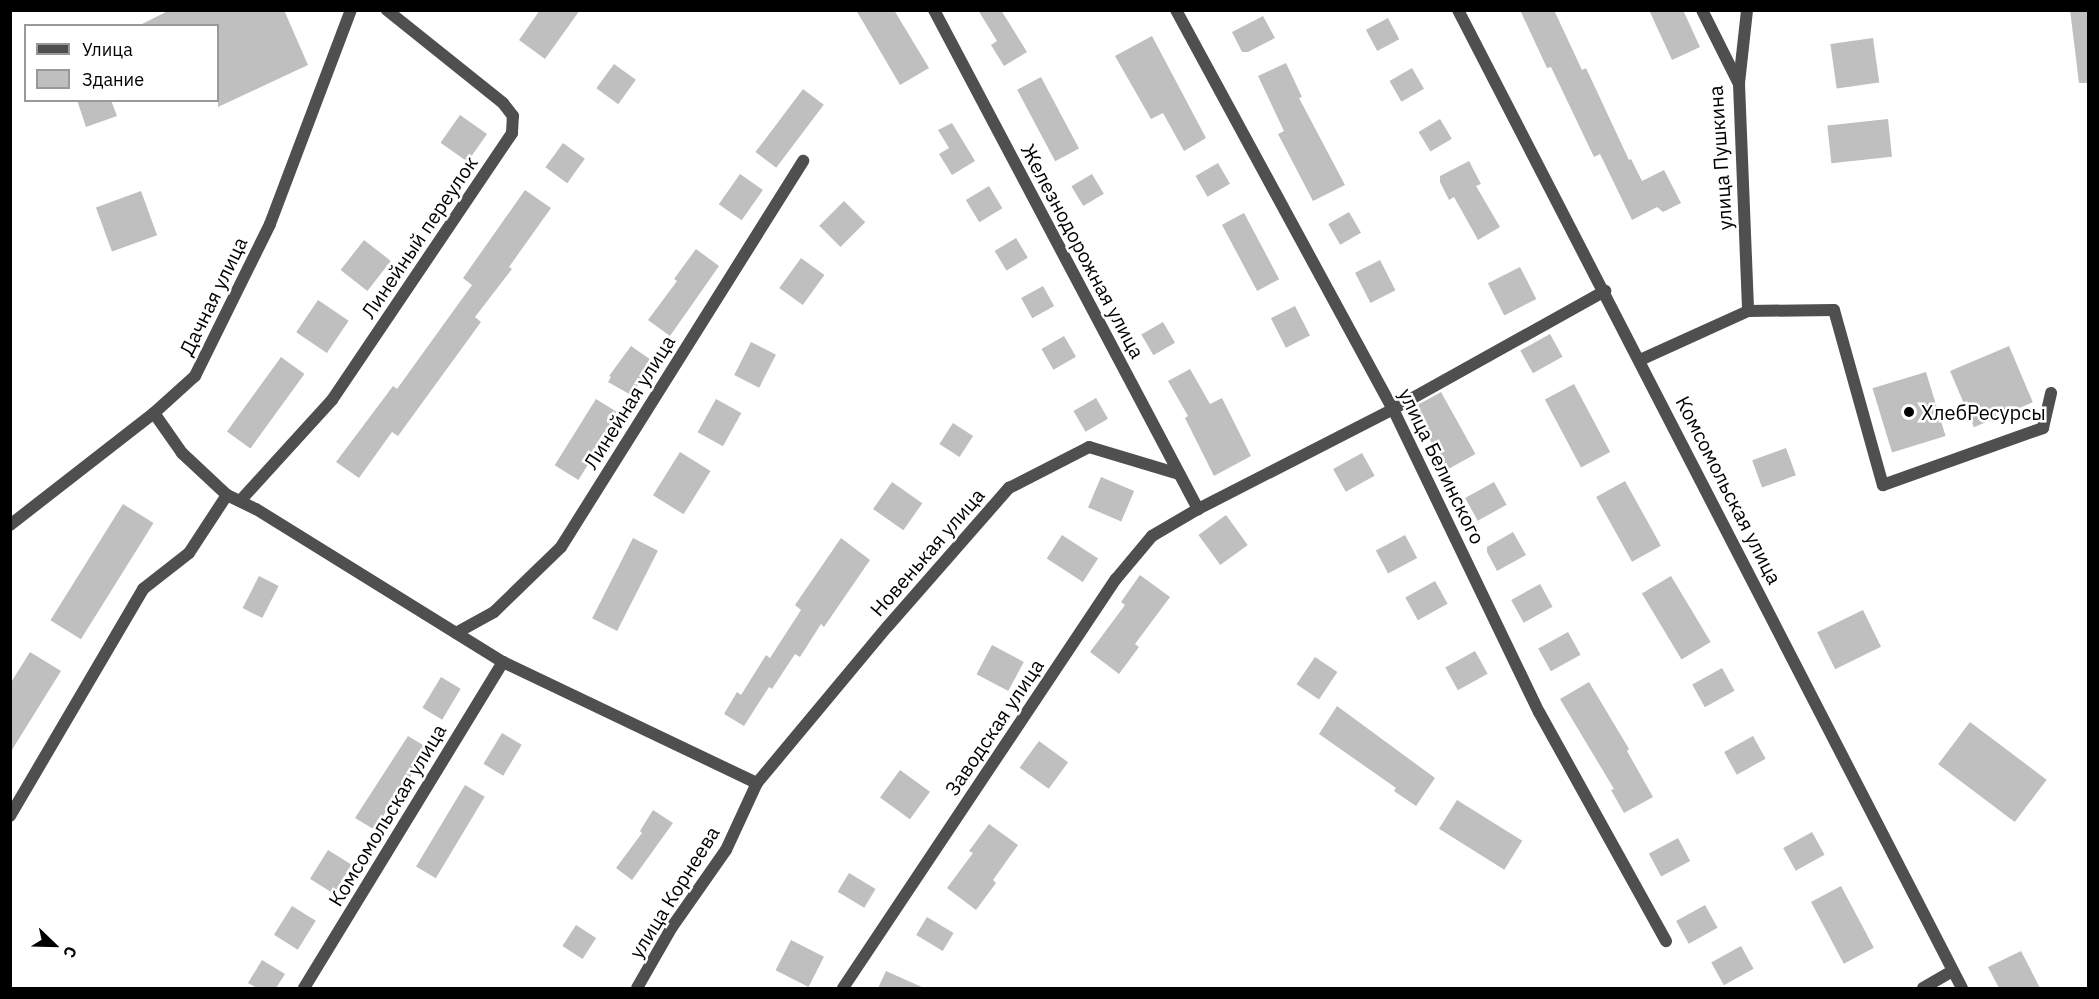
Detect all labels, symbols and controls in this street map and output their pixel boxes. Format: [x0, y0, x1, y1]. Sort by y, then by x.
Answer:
legend [24, 24, 219, 102]
text: Улица [82, 38, 133, 61]
text: Здание [82, 68, 144, 91]
street label: улица Пушкина [1703, 85, 1737, 231]
street label: Железнодорожная улица [1016, 140, 1150, 362]
street label: Линейный переулок [356, 151, 482, 323]
street label: Дачная улица [174, 233, 252, 359]
street label: Линейная улица [578, 331, 680, 473]
street label: улица Белинского [1394, 384, 1490, 548]
street label: Комсомольская улица [1671, 392, 1787, 588]
place label: ХлебРесурсы [1921, 400, 2046, 424]
marker: ХлебРесурсы [1902, 405, 1916, 419]
street label: Новенькая улица [865, 483, 989, 621]
street label: Заводская улица [940, 654, 1048, 800]
street label: Комсомольская улица [323, 720, 451, 910]
street label: улица Корнеева [624, 822, 724, 962]
north arrow [24, 915, 84, 975]
text: С [59, 943, 82, 961]

